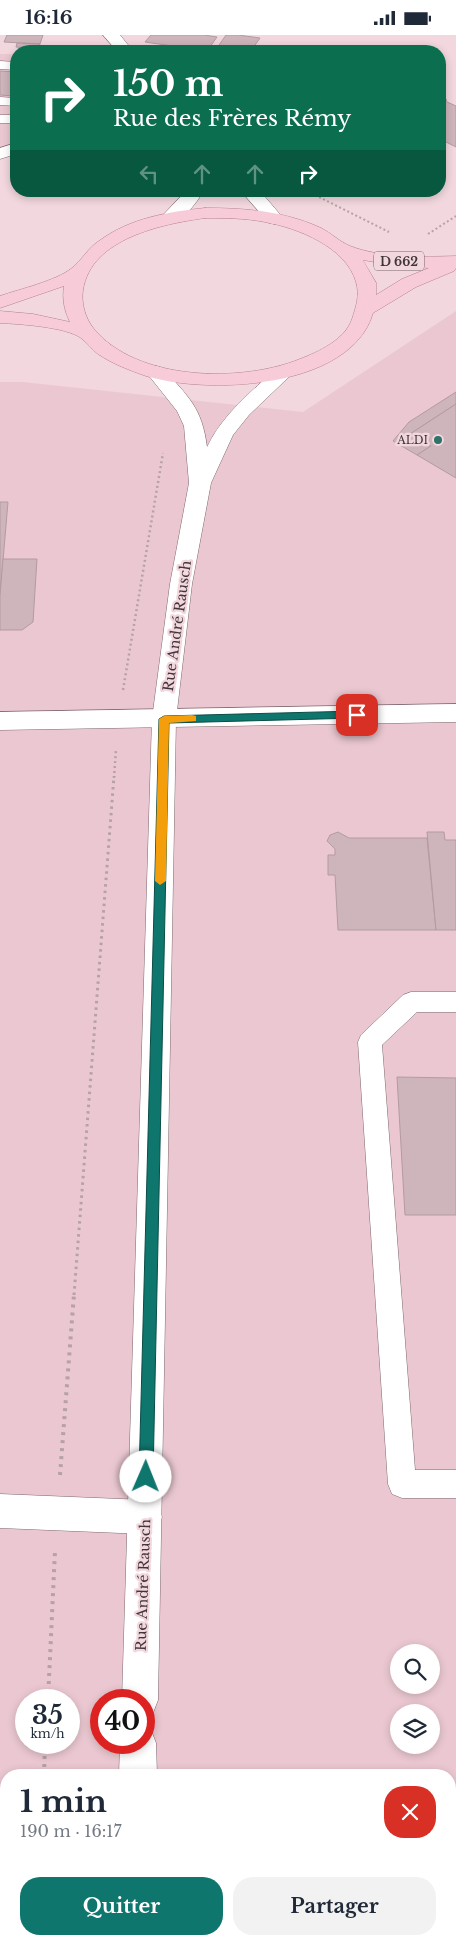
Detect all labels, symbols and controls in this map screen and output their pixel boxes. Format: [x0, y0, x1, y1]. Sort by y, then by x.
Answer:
text: 16:16 [25, 6, 73, 29]
text: 150 m [113, 62, 224, 105]
icon: right [30, 65, 95, 130]
text: Rue des Frères Rémy [113, 105, 351, 132]
icon: left [135, 160, 163, 188]
icon: ahead [188, 160, 216, 188]
icon: ahead [241, 160, 269, 188]
icon: right [294, 160, 322, 188]
road number: D 662 [374, 252, 424, 271]
place label: ALDI [396, 433, 428, 447]
marker: ALDI [432, 434, 444, 446]
street label: Rue André Rausch [159, 559, 195, 693]
pin [336, 694, 378, 736]
icon: arrive [343, 701, 371, 729]
position arrow [119, 1450, 171, 1502]
street label: Rue André Rausch [132, 1518, 154, 1651]
map controls [390, 1644, 440, 1754]
button: search [390, 1644, 440, 1694]
speed limit sign: 40 [90, 1689, 155, 1754]
text: 35 [32, 1700, 63, 1731]
button: layers [390, 1704, 440, 1754]
text: km/h [30, 1726, 65, 1741]
text: 1 min [20, 1783, 107, 1820]
button: close [384, 1786, 436, 1838]
text: 190 m · 16:17 [20, 1821, 122, 1841]
button: Quitter [20, 1877, 223, 1935]
button: Partager [233, 1877, 436, 1935]

